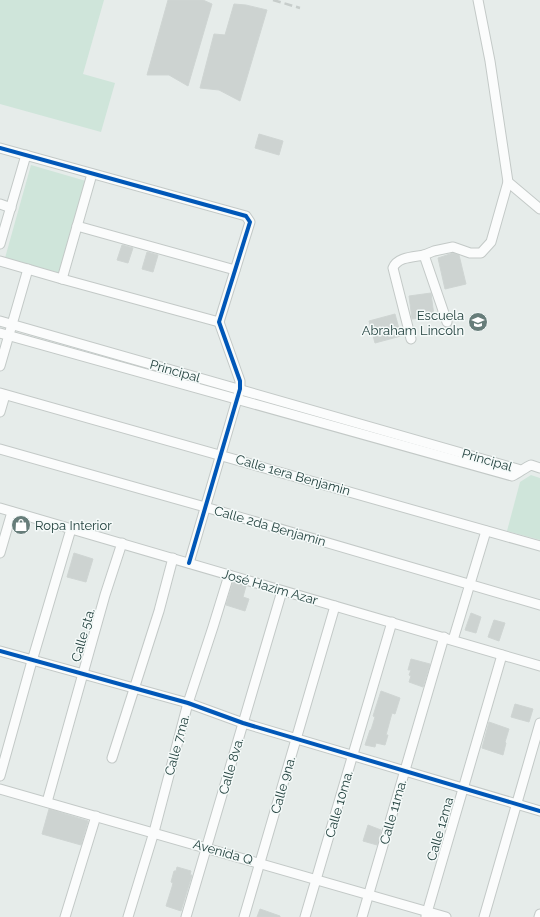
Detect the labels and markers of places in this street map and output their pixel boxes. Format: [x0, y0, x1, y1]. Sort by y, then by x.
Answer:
place label: Escuela Abraham Lincoln [362, 308, 464, 338]
school or university icon: Escuela Abraham Lincoln [467, 311, 489, 333]
shop icon: Ropa Interior [10, 514, 32, 536]
place label: Ropa Interior [35, 518, 112, 533]

